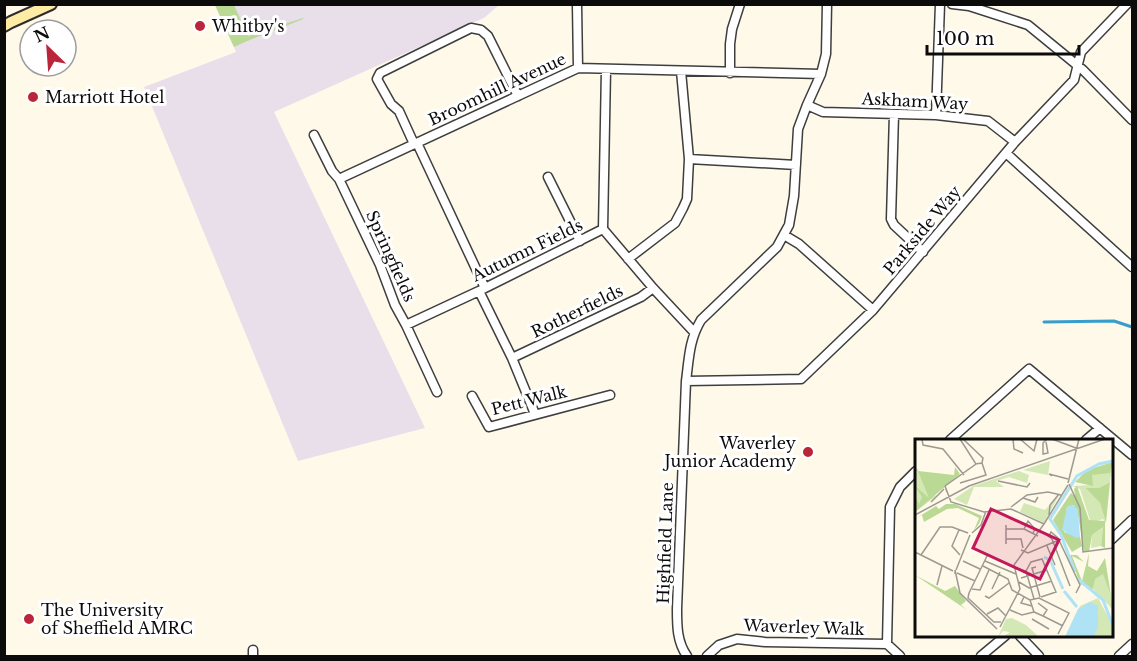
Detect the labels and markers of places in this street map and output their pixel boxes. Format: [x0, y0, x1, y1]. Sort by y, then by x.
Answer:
place label: Whitby's [211, 16, 285, 36]
marker: Whitby's [193, 19, 207, 33]
place label: Marriott Hotel [45, 87, 164, 107]
marker: Marriott Hotel [26, 90, 40, 104]
place label: Waverley Junior Academy [663, 433, 797, 471]
marker: Waverley Junior Academy [801, 445, 815, 459]
place label: The University of Sheffield AMRC [41, 600, 193, 638]
marker: The University of Sheffield AMRC [22, 612, 36, 626]

